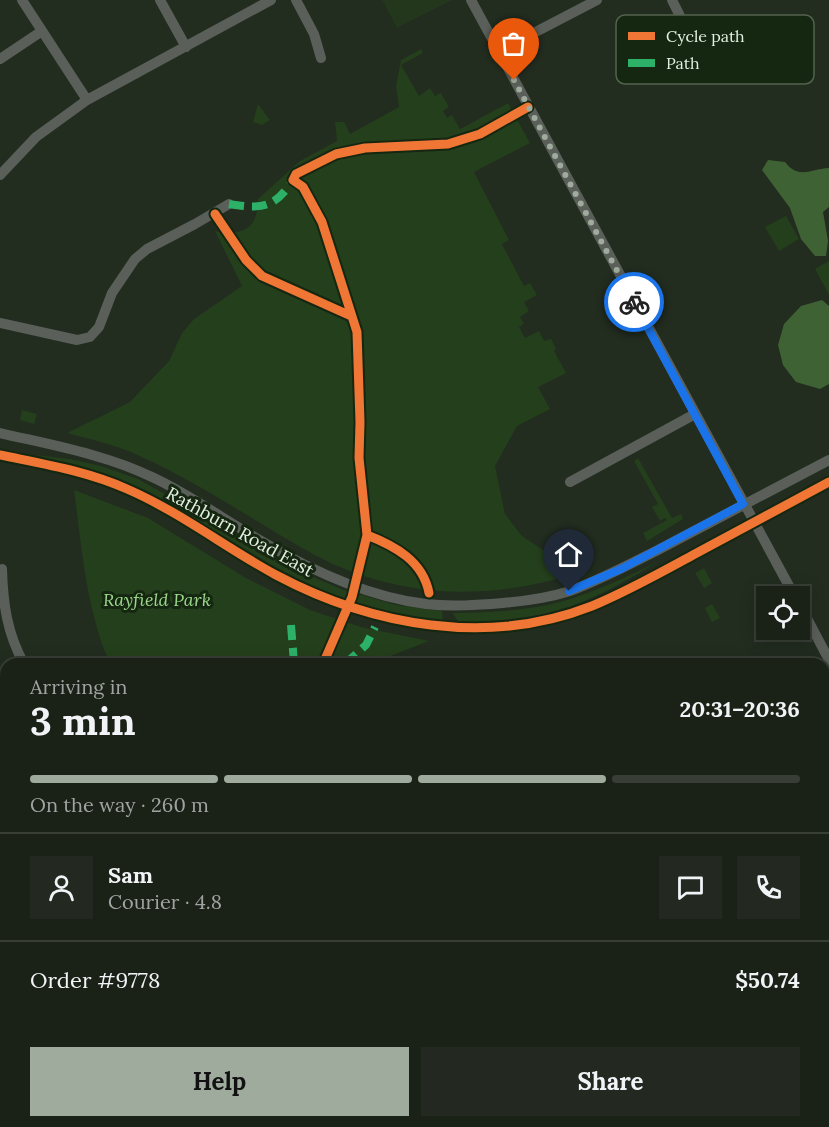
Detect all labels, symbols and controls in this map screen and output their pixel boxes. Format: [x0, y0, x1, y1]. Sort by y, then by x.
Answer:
legend [616, 15, 814, 84]
pin [488, 18, 539, 80]
text: Cycle path [666, 26, 745, 46]
icon: bag [497, 27, 530, 60]
text: Path [666, 53, 700, 73]
courier [604, 272, 664, 332]
icon: bike [618, 286, 651, 319]
street label: Rathburn Road East [162, 481, 318, 582]
pin [543, 529, 594, 591]
icon: home [552, 538, 585, 571]
map controls [756, 586, 810, 640]
button: locate [756, 586, 810, 640]
park label: Rayfield Park [103, 588, 211, 611]
text: Arriving in [30, 674, 127, 699]
text: 20:31–20:36 [680, 695, 800, 723]
text: 3 min [30, 696, 136, 746]
text: On the way · 260 m [30, 792, 209, 817]
button: person [30, 856, 93, 919]
button: chat [659, 856, 722, 919]
button: phone [737, 856, 800, 919]
text: Sam [108, 861, 153, 889]
text: Courier · 4.8 [108, 889, 222, 914]
text: Order #9778 [30, 966, 160, 994]
text: $50.74 [735, 966, 800, 994]
button: Help [30, 1047, 409, 1116]
button: Share [421, 1047, 800, 1116]

